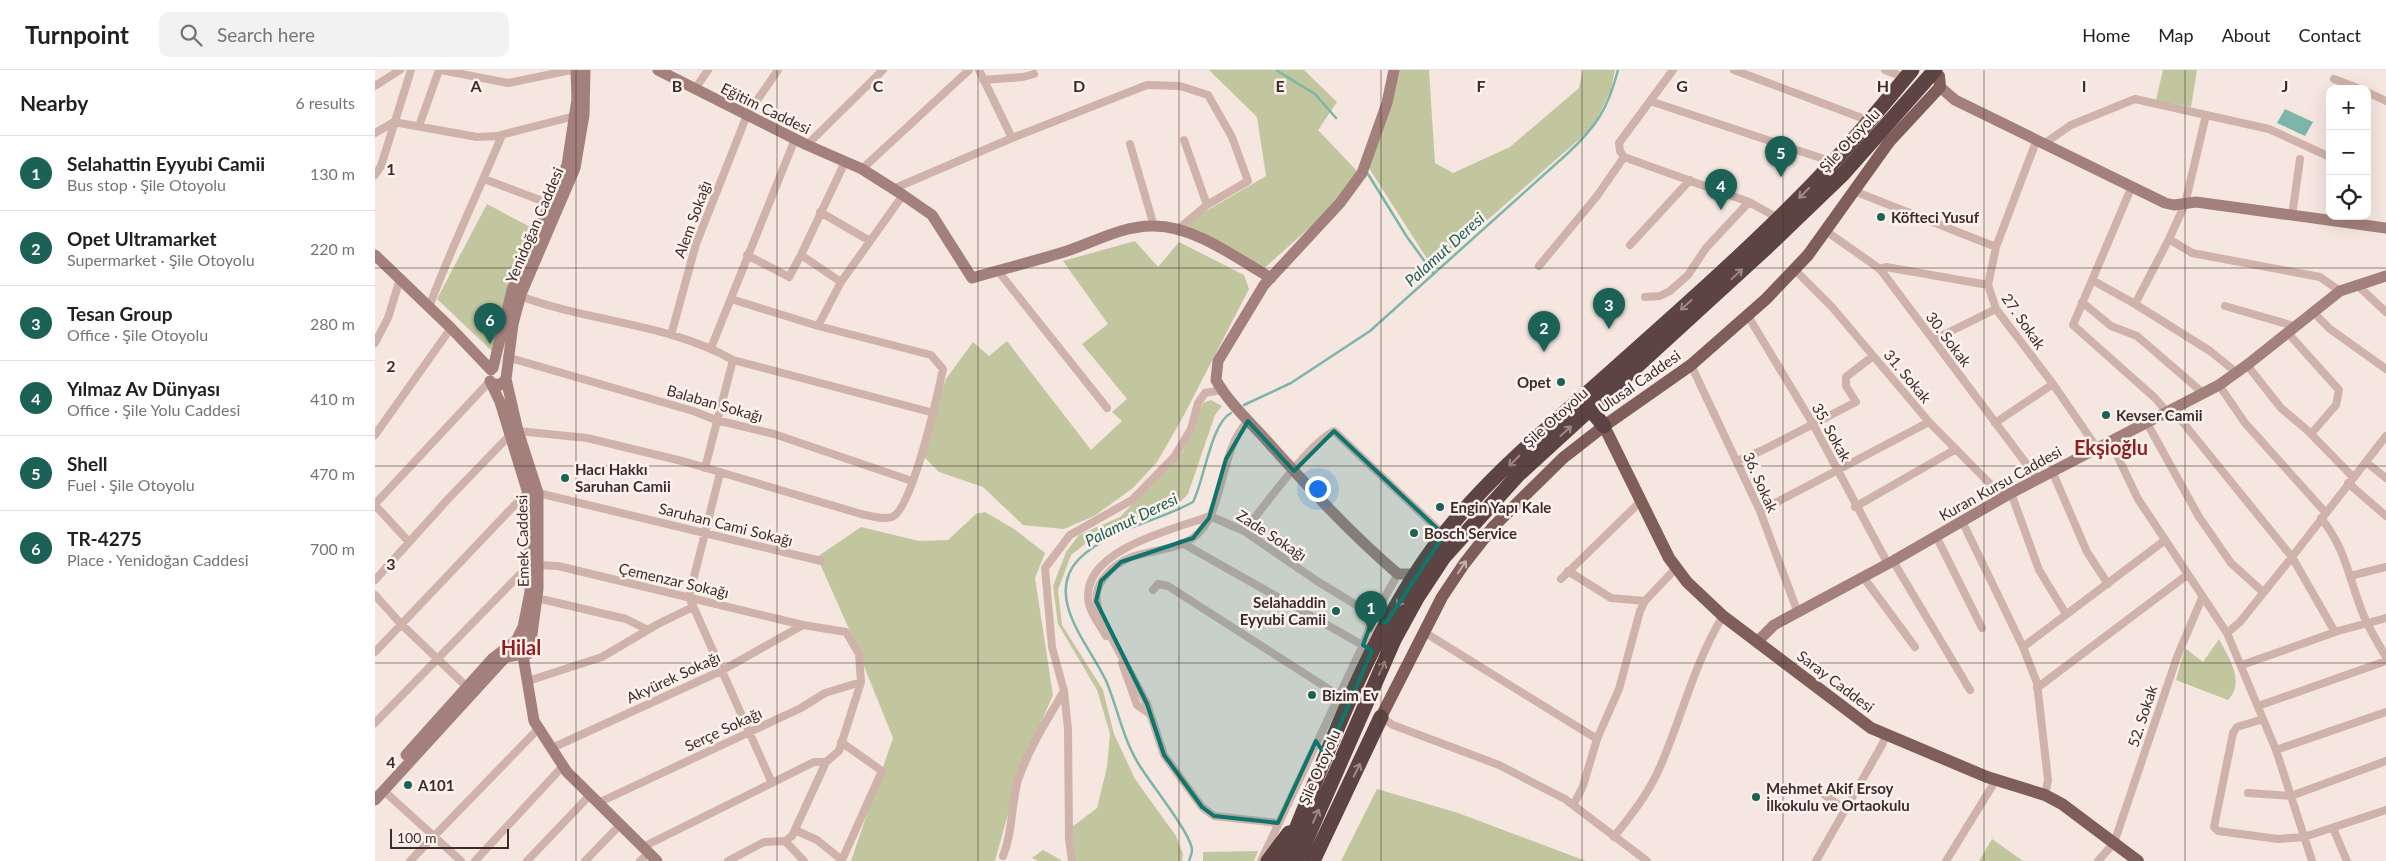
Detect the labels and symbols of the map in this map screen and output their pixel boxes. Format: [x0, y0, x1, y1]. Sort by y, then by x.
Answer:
text: A [469, 76, 482, 95]
text: B [672, 76, 682, 95]
text: C [873, 76, 884, 95]
text: D [1073, 76, 1085, 95]
text: E [1275, 76, 1285, 95]
text: F [1476, 76, 1486, 95]
text: G [1676, 76, 1688, 95]
text: H [1877, 76, 1889, 95]
text: I [2082, 76, 2086, 95]
text: J [2282, 76, 2288, 95]
street label: Eğitim Caddesi [718, 79, 814, 137]
street label: Şile Otoyolu [1815, 104, 1883, 176]
pin: 5 [1765, 136, 1797, 177]
text: 1 [386, 159, 396, 178]
street label: Yenidoğan Caddesi [501, 164, 567, 286]
pin: 4 [1705, 169, 1737, 210]
street label: Alem Sokağı [670, 178, 714, 260]
one-way arrow [1797, 187, 1810, 199]
water label: Palamut Deresi [1400, 208, 1488, 290]
place label: Köfteci Yusuf [1891, 208, 1980, 226]
marker: Köfteci Yusuf [1875, 211, 1887, 223]
one-way arrow [1731, 269, 1744, 280]
pin: 3 [1593, 288, 1625, 329]
street label: 27. Sokak [1998, 290, 2050, 353]
one-way arrow [1679, 299, 1692, 311]
pin: 6 [474, 303, 506, 344]
street label: 30. Sokak [1923, 308, 1976, 370]
pin: 2 [1528, 311, 1560, 352]
street label: Ulusal Caddesi [1594, 346, 1684, 416]
street label: 31. Sokak [1881, 346, 1936, 407]
text: 2 [386, 356, 396, 375]
place label: Opet [1517, 373, 1551, 391]
marker: Opet [1555, 376, 1567, 388]
street label: Balaban Sokağı [665, 381, 765, 425]
street label: Şile Otoyolu [1519, 383, 1591, 451]
street label: 35. Sokak [1809, 400, 1856, 465]
place label: Kevser Camii [2116, 406, 2203, 424]
marker: Kevser Camii [2100, 409, 2112, 421]
one-way arrow [1559, 425, 1572, 437]
district label: Ekşioğlu [2074, 435, 2148, 459]
street label: Kuran Kursu Caddesi [1936, 442, 2064, 524]
street label: 36. Sokak [1740, 449, 1782, 515]
one-way arrow [1508, 455, 1520, 467]
place label: Hacı Hakkı Saruhan Camii [575, 460, 671, 495]
marker: Hacı Hakkı Saruhan Camii [559, 472, 571, 484]
your location [1305, 476, 1331, 502]
water label: Palamut Deresi [1082, 488, 1181, 550]
street label: Emek Caddesi [512, 495, 532, 587]
place label: Engin Yapı Kale [1450, 498, 1551, 516]
street label: Saruhan Cami Sokağı [657, 499, 795, 549]
marker: Engin Yapı Kale [1434, 501, 1446, 513]
street label: Zade Sokağı [1234, 506, 1310, 564]
place label: Bosch Service [1424, 524, 1517, 542]
marker: Bosch Service [1408, 527, 1420, 539]
text: 3 [386, 554, 396, 573]
street label: Çemenzar Sokağı [617, 559, 731, 601]
one-way arrow [1457, 560, 1467, 574]
pin: 1 [1355, 591, 1387, 632]
one-way arrow [1395, 592, 1405, 606]
place label: Selahaddin Eyyubi Camii [1240, 593, 1326, 628]
marker: Selahaddin Eyyubi Camii [1330, 605, 1342, 617]
district label: Hilal [501, 635, 541, 659]
street label: Saray Caddesi [1794, 646, 1878, 716]
street label: Akyürek Sokağı [623, 647, 723, 707]
one-way arrow [1378, 661, 1388, 676]
street label: 52. Sokak [2124, 682, 2161, 749]
place label: Bizim Ev [1322, 686, 1379, 704]
marker: Bizim Ev [1306, 689, 1318, 701]
street label: Serçe Sokağı [682, 703, 764, 755]
street label: Şile Otoyolu [1294, 727, 1344, 807]
text: 4 [386, 752, 396, 771]
one-way arrow [1353, 763, 1362, 778]
place label: A101 [417, 776, 455, 794]
marker: A101 [402, 779, 414, 791]
place label: Mehmet Akif Ersoy İlkokulu ve Ortaokulu [1766, 779, 1910, 814]
marker: Mehmet Akif Ersoy İlkokulu ve Ortaokulu [1750, 791, 1762, 803]
one-way arrow [1312, 809, 1322, 824]
scale bar [390, 826, 509, 849]

